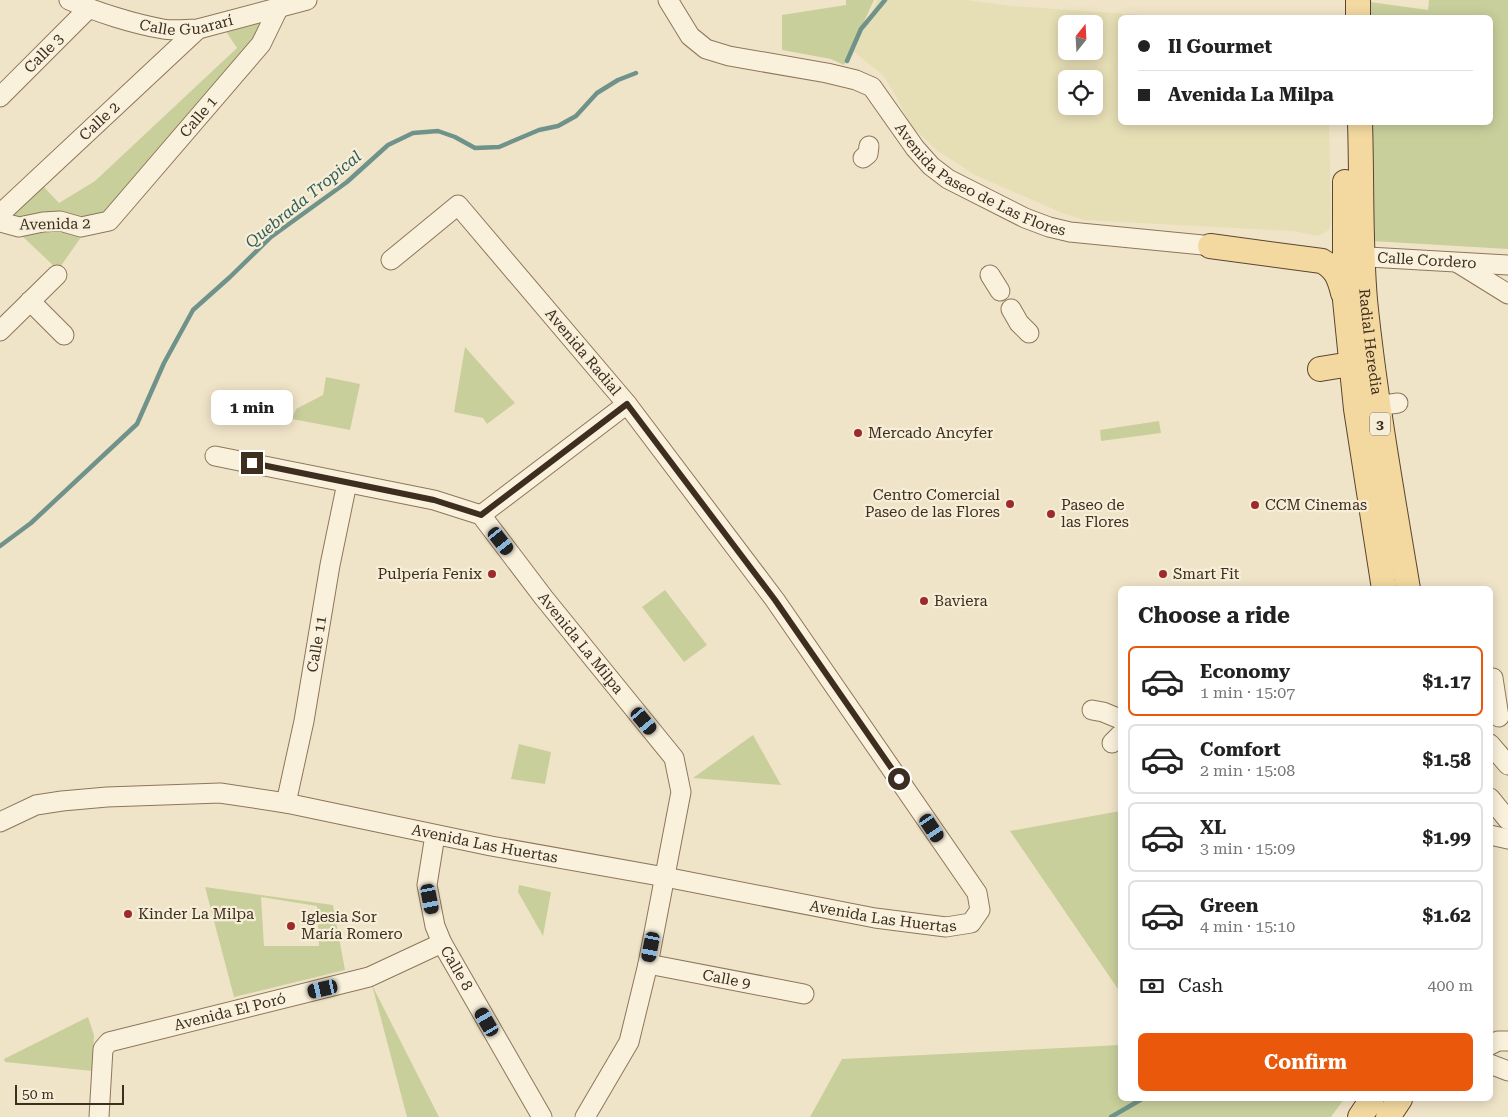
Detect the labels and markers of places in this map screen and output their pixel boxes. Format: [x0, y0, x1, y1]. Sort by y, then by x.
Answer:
place label: Mercado Ancyfer [868, 424, 993, 442]
marker: Mercado Ancyfer [852, 427, 864, 439]
place label: Centro Comercial Paseo de las Flores [865, 486, 1000, 521]
place label: Paseo de las Flores [1061, 496, 1129, 531]
place label: CCM Cinemas [1265, 496, 1367, 514]
marker: Centro Comercial Paseo de las Flores [1004, 498, 1016, 510]
marker: CCM Cinemas [1249, 499, 1261, 511]
marker: Paseo de las Flores [1045, 508, 1057, 520]
place label: Pulpería Fenix [378, 565, 482, 583]
place label: Smart Fit [1173, 565, 1240, 583]
marker: Pulpería Fenix [486, 568, 498, 580]
marker: Smart Fit [1157, 568, 1169, 580]
place label: Baviera [934, 592, 988, 610]
marker: Baviera [918, 595, 930, 607]
place label: Kinder La Milpa [138, 905, 254, 923]
marker: Kinder La Milpa [122, 908, 134, 920]
place label: Iglesia Sor María Romero [301, 908, 403, 943]
marker: Iglesia Sor María Romero [285, 920, 297, 932]

